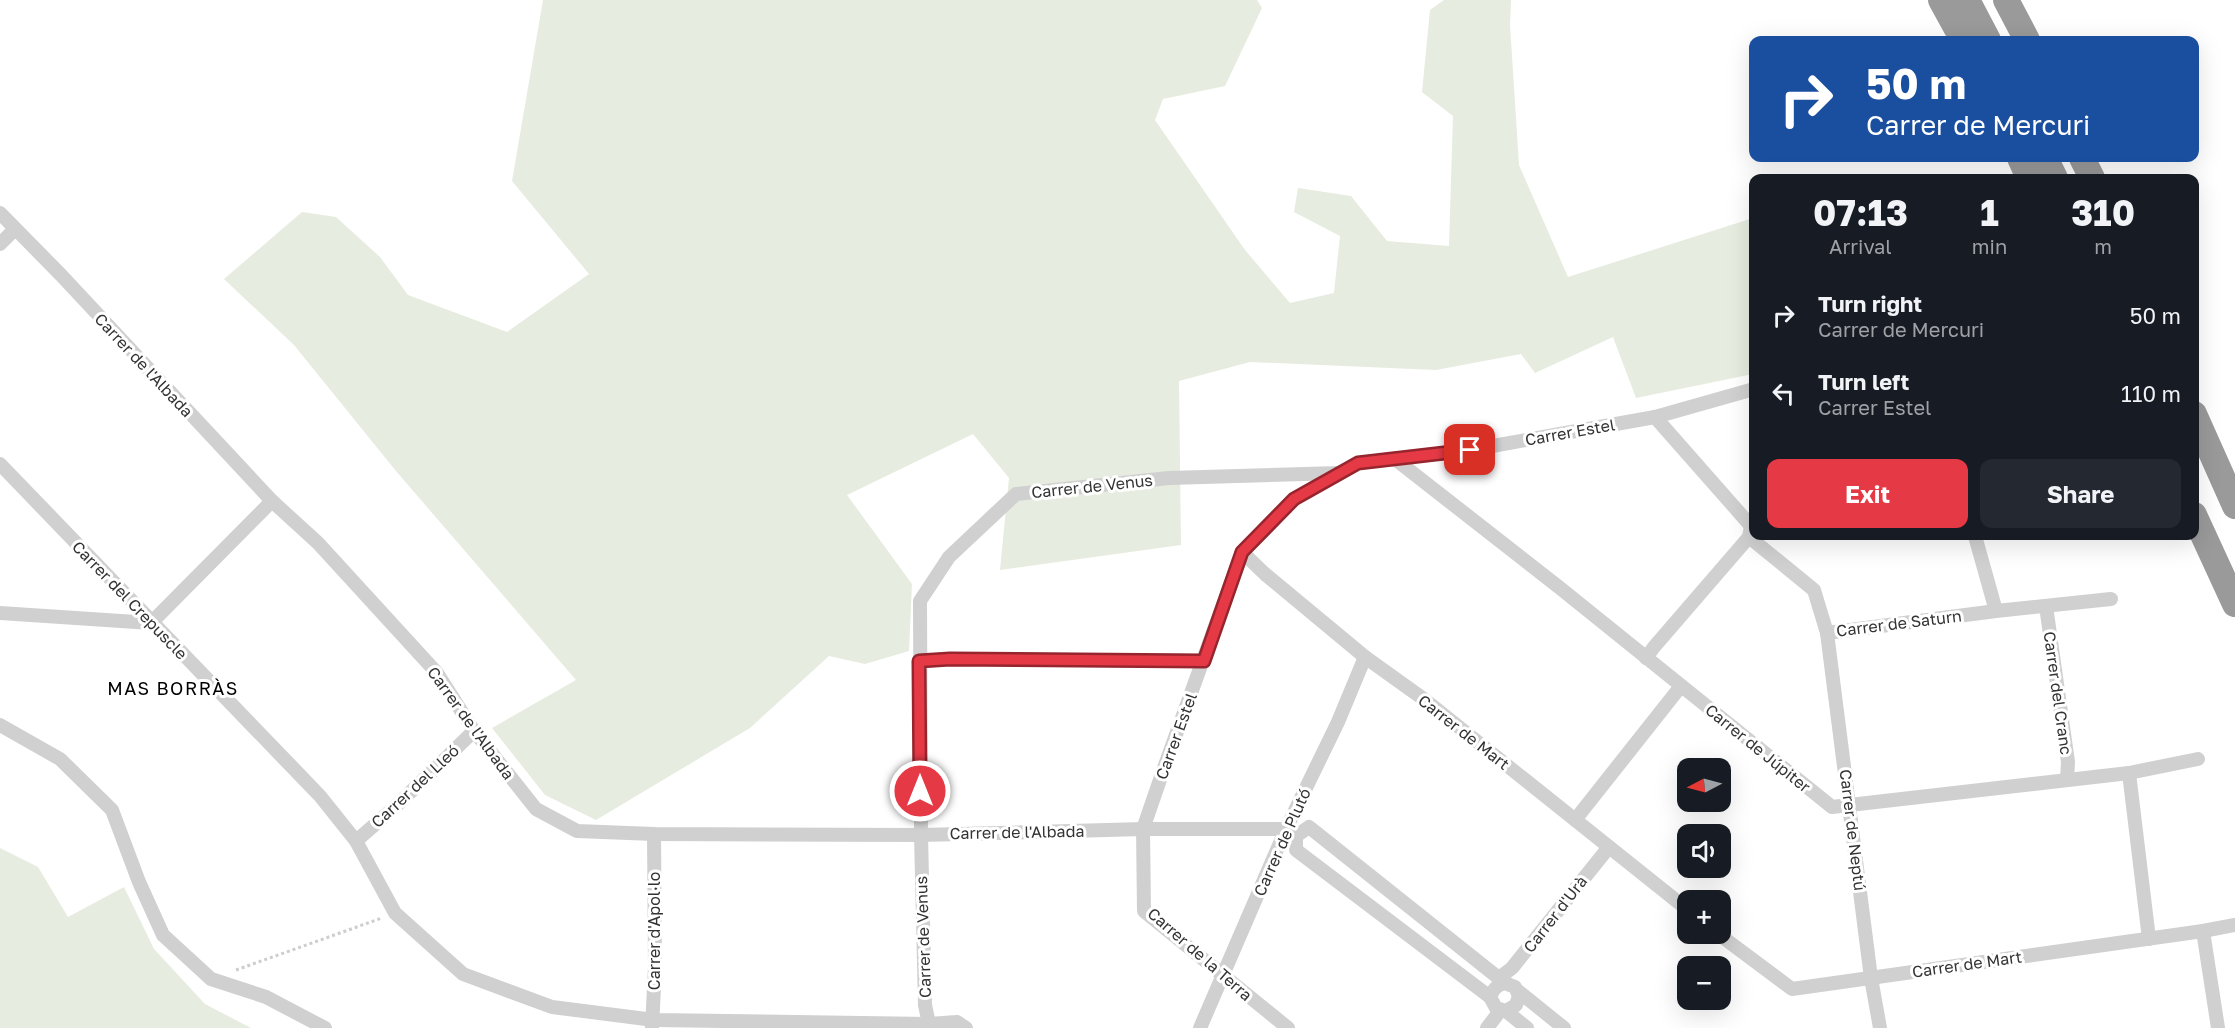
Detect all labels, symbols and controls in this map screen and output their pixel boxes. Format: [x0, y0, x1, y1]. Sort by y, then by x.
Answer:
text: 50 m [1866, 58, 1966, 108]
icon: right [1767, 60, 1845, 138]
text: Carrer de Mercuri [1866, 109, 2090, 141]
text: 07:13 [1813, 191, 1908, 234]
text: 1 [1980, 191, 1999, 234]
text: 310 [2071, 191, 2135, 234]
text: Arrival [1829, 234, 1892, 258]
text: min [1972, 234, 2007, 258]
text: m [2094, 234, 2112, 258]
text: Turn right [1818, 290, 1922, 317]
icon: right [1767, 299, 1800, 332]
text: 50 m [2130, 302, 2181, 329]
street label: Carrer de l'Albada [91, 309, 197, 421]
text: Carrer de Mercuri [1818, 317, 1984, 341]
text: Turn left [1818, 368, 1909, 395]
icon: left [1767, 377, 1800, 410]
text: 110 m [2121, 380, 2181, 407]
text: Carrer Estel [1818, 395, 1932, 419]
street label: Carrer Estel [1524, 414, 1616, 450]
pin [1444, 424, 1495, 475]
icon: arrive [1453, 433, 1486, 466]
button: Exit [1767, 459, 1968, 528]
button: Share [1980, 459, 2181, 528]
street label: Carrer de Venus [1030, 470, 1154, 502]
street label: Carrer del Crepuscle [68, 537, 192, 663]
street label: Carrer de Saturn [1835, 605, 1963, 641]
street label: Carrer del Cranc [2039, 630, 2077, 756]
street label: Carrer de l'Albada [423, 663, 519, 783]
district label: MAS BORRÀS [107, 677, 239, 699]
street label: Carrer Estel [1151, 690, 1201, 782]
street label: Carrer de Mart [1414, 690, 1514, 774]
street label: Carrer de Júpiter [1701, 699, 1815, 797]
street label: Carrer del Lleó [367, 740, 463, 832]
north arrow [1677, 758, 1731, 812]
map controls [1677, 758, 1731, 1010]
position arrow [888, 759, 952, 823]
street label: Carrer de Neptú [1836, 768, 1870, 892]
street label: Carrer de Plutó [1249, 785, 1315, 899]
street label: Carrer de l'Albada [949, 821, 1085, 843]
button: sound [1677, 824, 1731, 878]
street label: Carrer d'Apol·lo [644, 872, 664, 990]
street label: Carrer d'Urà [1519, 872, 1591, 956]
street label: Carrer de Venus [911, 876, 935, 998]
button: + [1677, 890, 1731, 944]
street label: Carrer de la Terra [1144, 903, 1256, 1005]
street label: Carrer de Mart [1911, 946, 2023, 982]
button: − [1677, 956, 1731, 1010]

